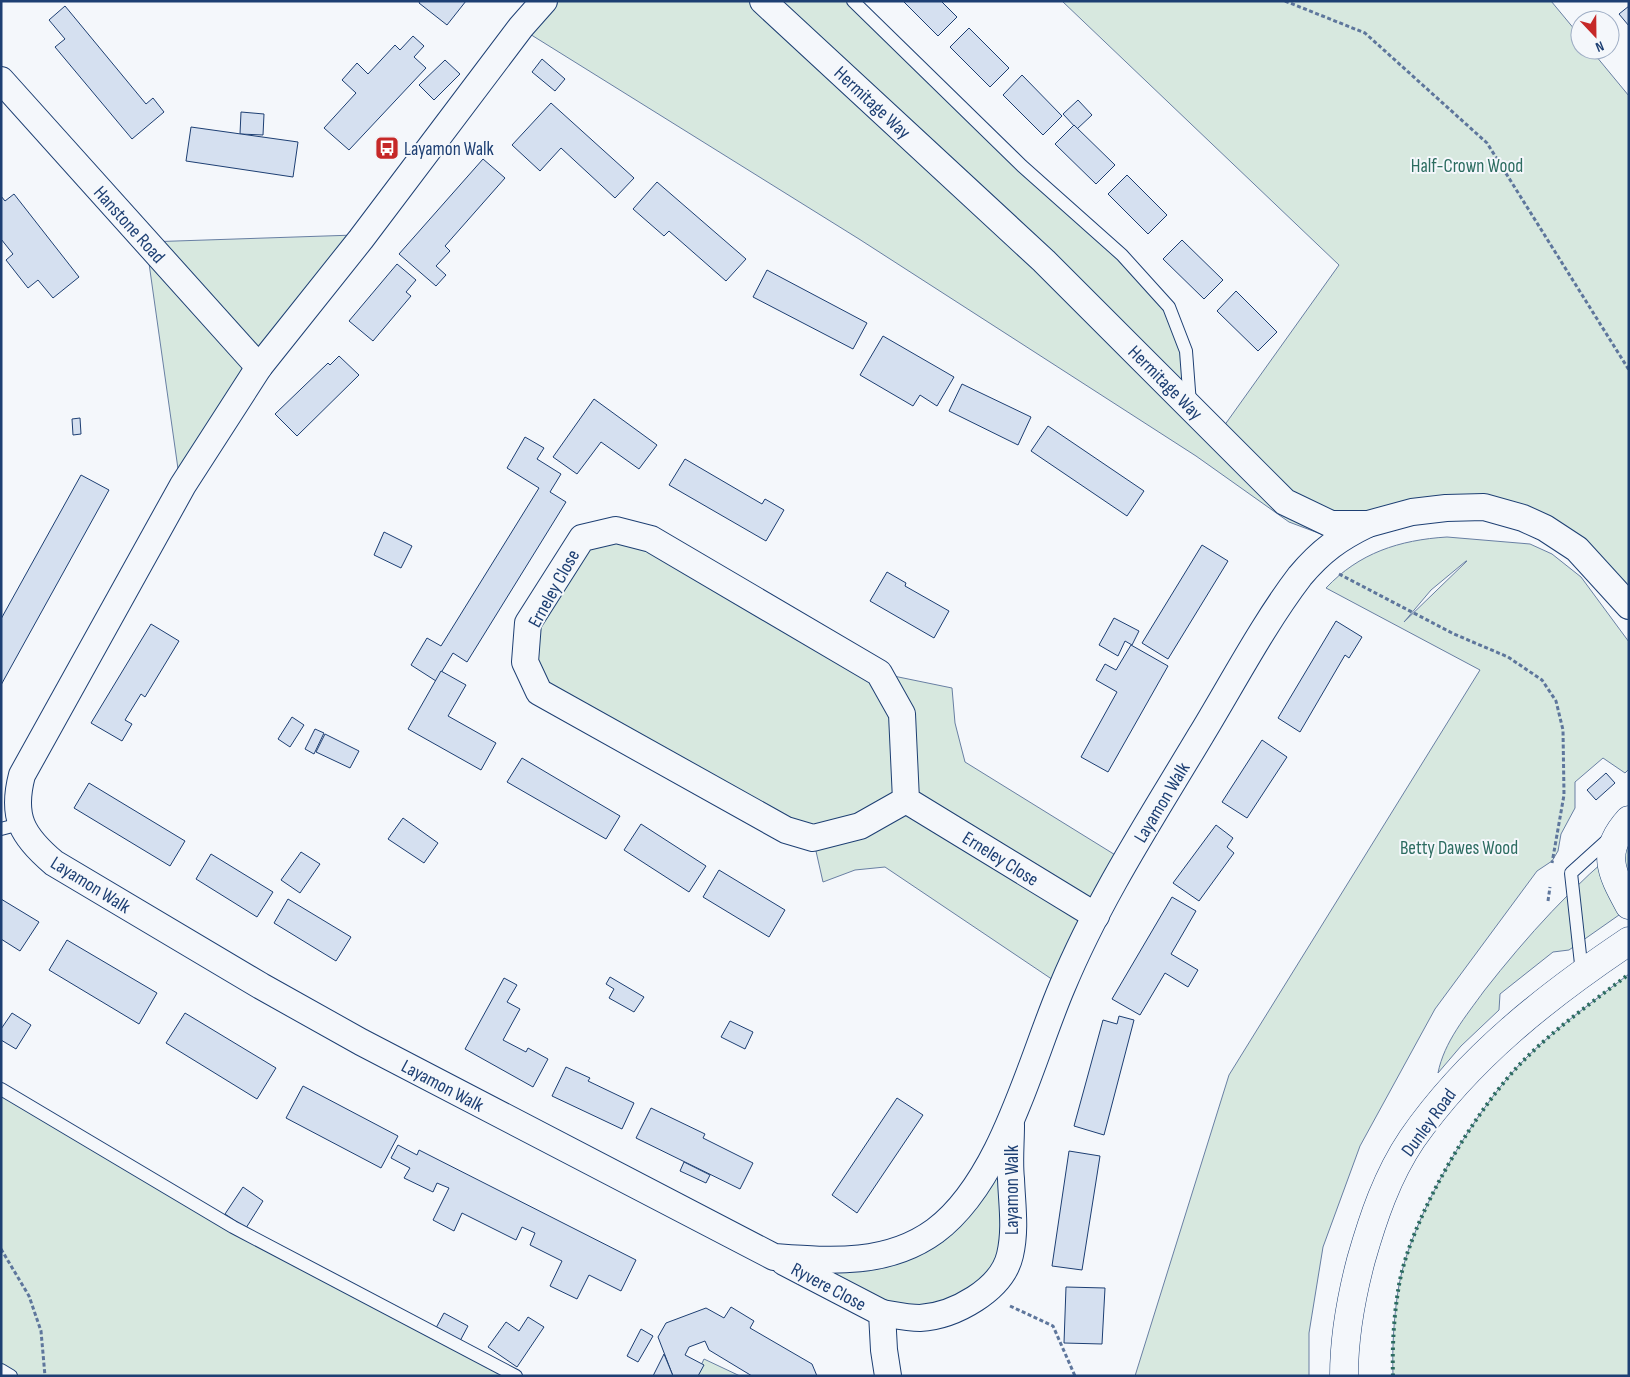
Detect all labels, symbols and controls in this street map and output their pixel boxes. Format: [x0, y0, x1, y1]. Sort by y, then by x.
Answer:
north arrow [1570, 10, 1620, 60]
text: N [1593, 37, 1606, 56]
street label: Hermitage Way [829, 62, 915, 145]
bus stop icon: Layamon Walk [374, 135, 400, 161]
place label: Layamon Walk [404, 138, 495, 161]
park label: Half-Crown Wood [1411, 155, 1523, 178]
street label: Hanstone Road [88, 182, 170, 268]
street label: Hermitage Way [1123, 341, 1207, 426]
street label: Erneley Close [524, 546, 585, 632]
street label: Layamon Walk [1129, 758, 1196, 847]
street label: Erneley Close [958, 827, 1043, 892]
park label: Betty Dawes Wood [1400, 837, 1518, 860]
street label: Layamon Walk [46, 852, 135, 919]
street label: Layamon Walk [397, 1055, 488, 1118]
street label: Dunley Road [1397, 1084, 1462, 1161]
street label: Layamon Walk [1001, 1144, 1024, 1235]
street label: Ryvere Close [787, 1258, 870, 1317]

